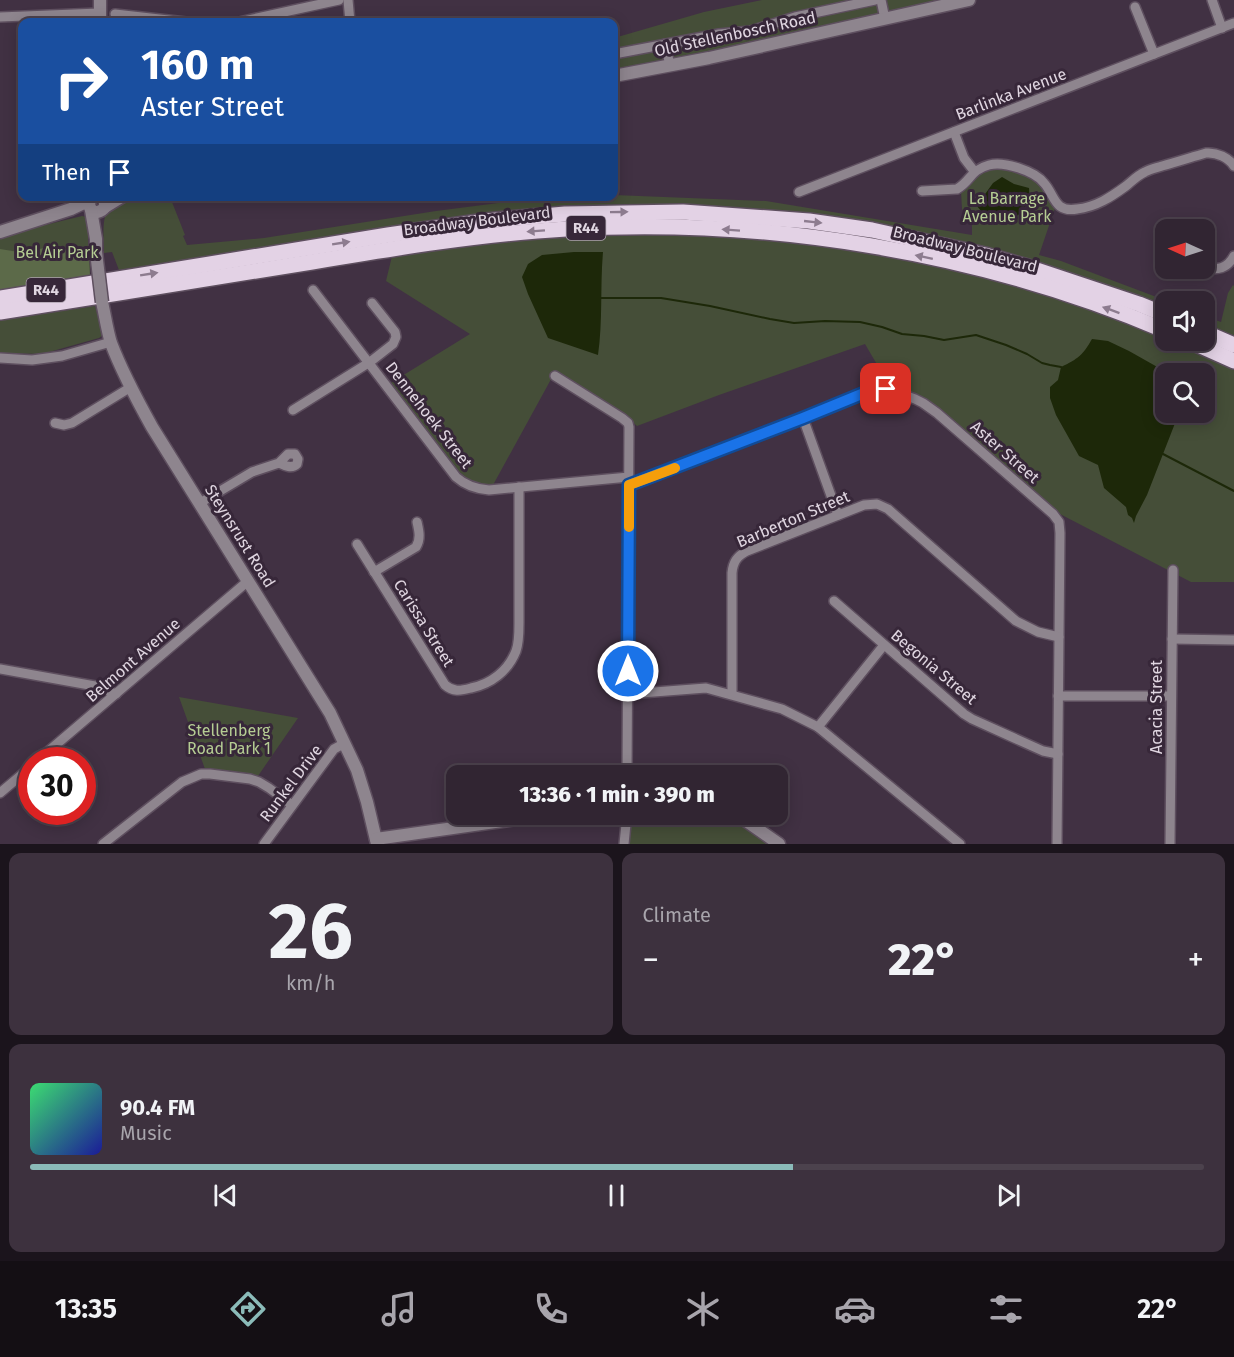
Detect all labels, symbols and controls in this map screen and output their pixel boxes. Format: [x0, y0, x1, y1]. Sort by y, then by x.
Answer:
street label: Old Stellenbosch Road [653, 8, 817, 60]
text: 160 m [141, 40, 254, 90]
icon: right [42, 42, 120, 120]
street label: Barlinka Avenue [953, 64, 1069, 124]
text: Aster Street [141, 91, 284, 123]
icon: arrive [103, 156, 136, 189]
text: Then [42, 159, 91, 186]
park label: La Barrage Avenue Park [963, 189, 1052, 226]
street label: Broadway Boulevard [402, 203, 552, 239]
one-way arrow [609, 208, 628, 217]
road number: R44 [566, 216, 606, 240]
one-way arrow [804, 217, 823, 227]
north arrow [1155, 219, 1215, 279]
map controls [1155, 219, 1215, 423]
street label: Broadway Boulevard [891, 222, 1039, 276]
one-way arrow [721, 225, 740, 235]
one-way arrow [526, 226, 545, 236]
one-way arrow [332, 238, 351, 247]
park label: Bel Air Park [16, 243, 99, 262]
one-way arrow [914, 251, 933, 261]
one-way arrow [140, 269, 159, 278]
road number: R44 [26, 278, 66, 302]
button: sound [1155, 291, 1215, 351]
one-way arrow [1102, 305, 1120, 315]
street label: Dennehoek Street [382, 358, 477, 472]
pin [860, 363, 911, 414]
button: search [1155, 363, 1215, 423]
icon: arrive [869, 372, 902, 405]
street label: Aster Street [967, 417, 1043, 487]
street label: Steynsrust Road [201, 481, 279, 591]
street label: Barberton Street [734, 487, 853, 551]
street label: Carissa Street [390, 576, 458, 670]
street label: Belmont Avenue [82, 614, 184, 706]
street label: Begonia Street [887, 626, 981, 709]
position arrow [596, 639, 660, 703]
street label: Acacia Street [1147, 660, 1166, 754]
park label: Stellenberg Road Park 1 [187, 721, 271, 758]
street label: Runkel Drive [256, 741, 326, 825]
speed limit sign: 30 [18, 747, 96, 825]
text: 13:36 · 1 min · 390 m [519, 781, 715, 808]
text: 26 [269, 885, 353, 979]
text: Climate [643, 903, 711, 927]
text: 22° [888, 933, 959, 987]
text: − [643, 940, 659, 980]
text: + [1188, 940, 1204, 980]
text: km/h [286, 971, 336, 995]
text: 90.4 FM [120, 1094, 195, 1121]
text: Music [120, 1121, 172, 1145]
icon: previous [209, 1179, 242, 1212]
icon: pause [600, 1179, 633, 1212]
icon: next [992, 1179, 1025, 1212]
icon: directions [227, 1288, 269, 1330]
icon: music [378, 1288, 420, 1330]
icon: phone [530, 1288, 572, 1330]
icon: climate [682, 1288, 724, 1330]
icon: car [834, 1288, 876, 1330]
icon: filters [985, 1288, 1027, 1330]
text: 13:35 [55, 1293, 117, 1325]
text: 22° [1137, 1293, 1179, 1325]

